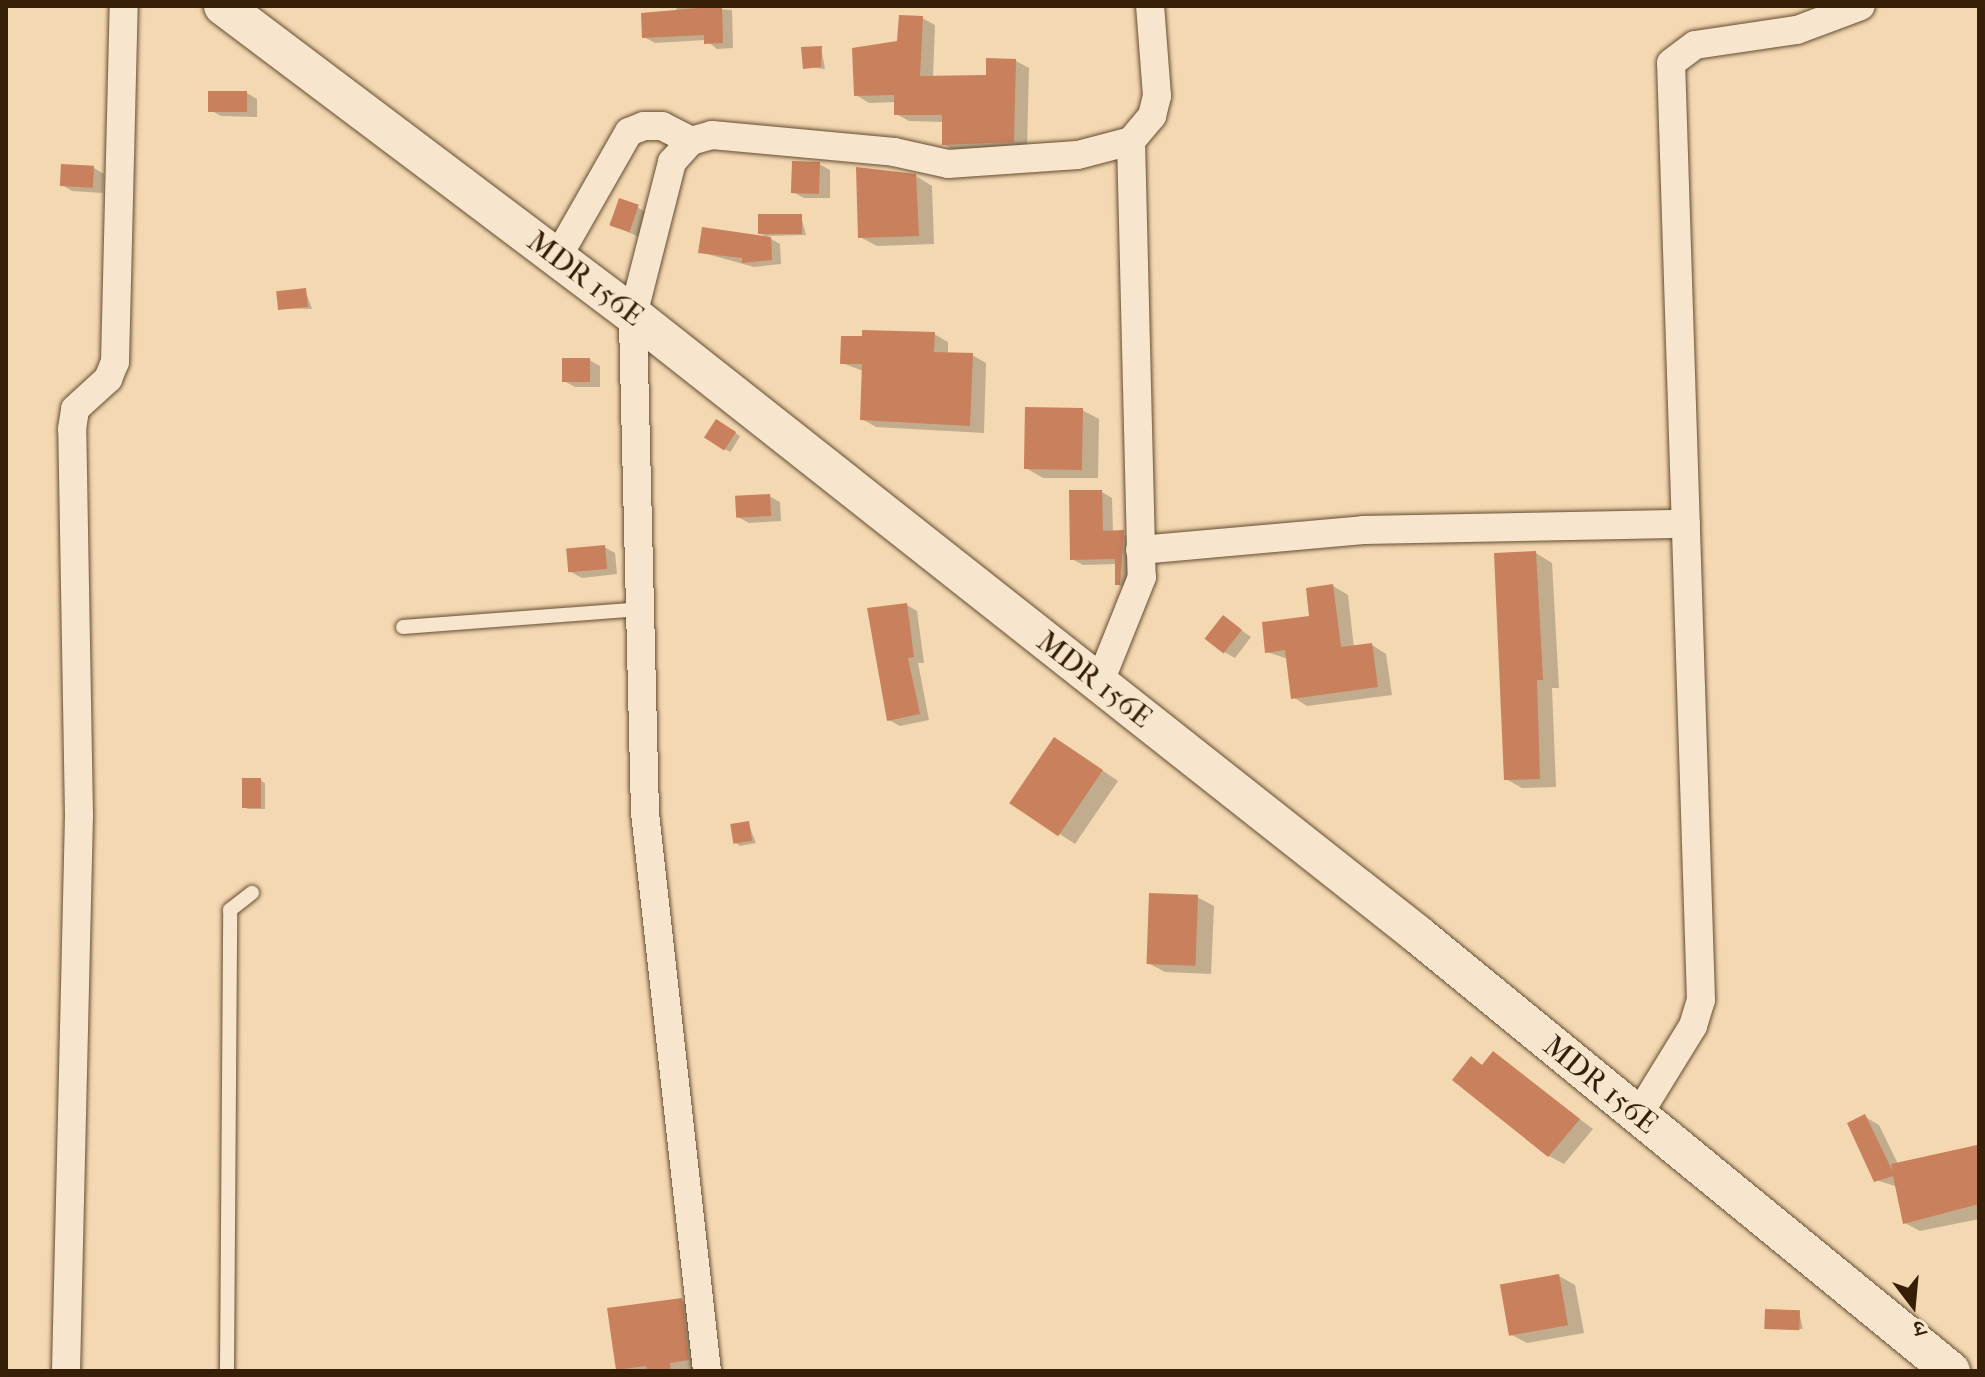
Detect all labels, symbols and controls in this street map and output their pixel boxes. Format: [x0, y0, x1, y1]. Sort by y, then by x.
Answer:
street label: MDR 156E [520, 224, 650, 334]
street label: MDR 156E [1029, 624, 1159, 736]
street label: MDR 156E [1536, 1028, 1664, 1142]
north arrow [1873, 1265, 1953, 1345]
text: उ [1911, 1314, 1929, 1342]

